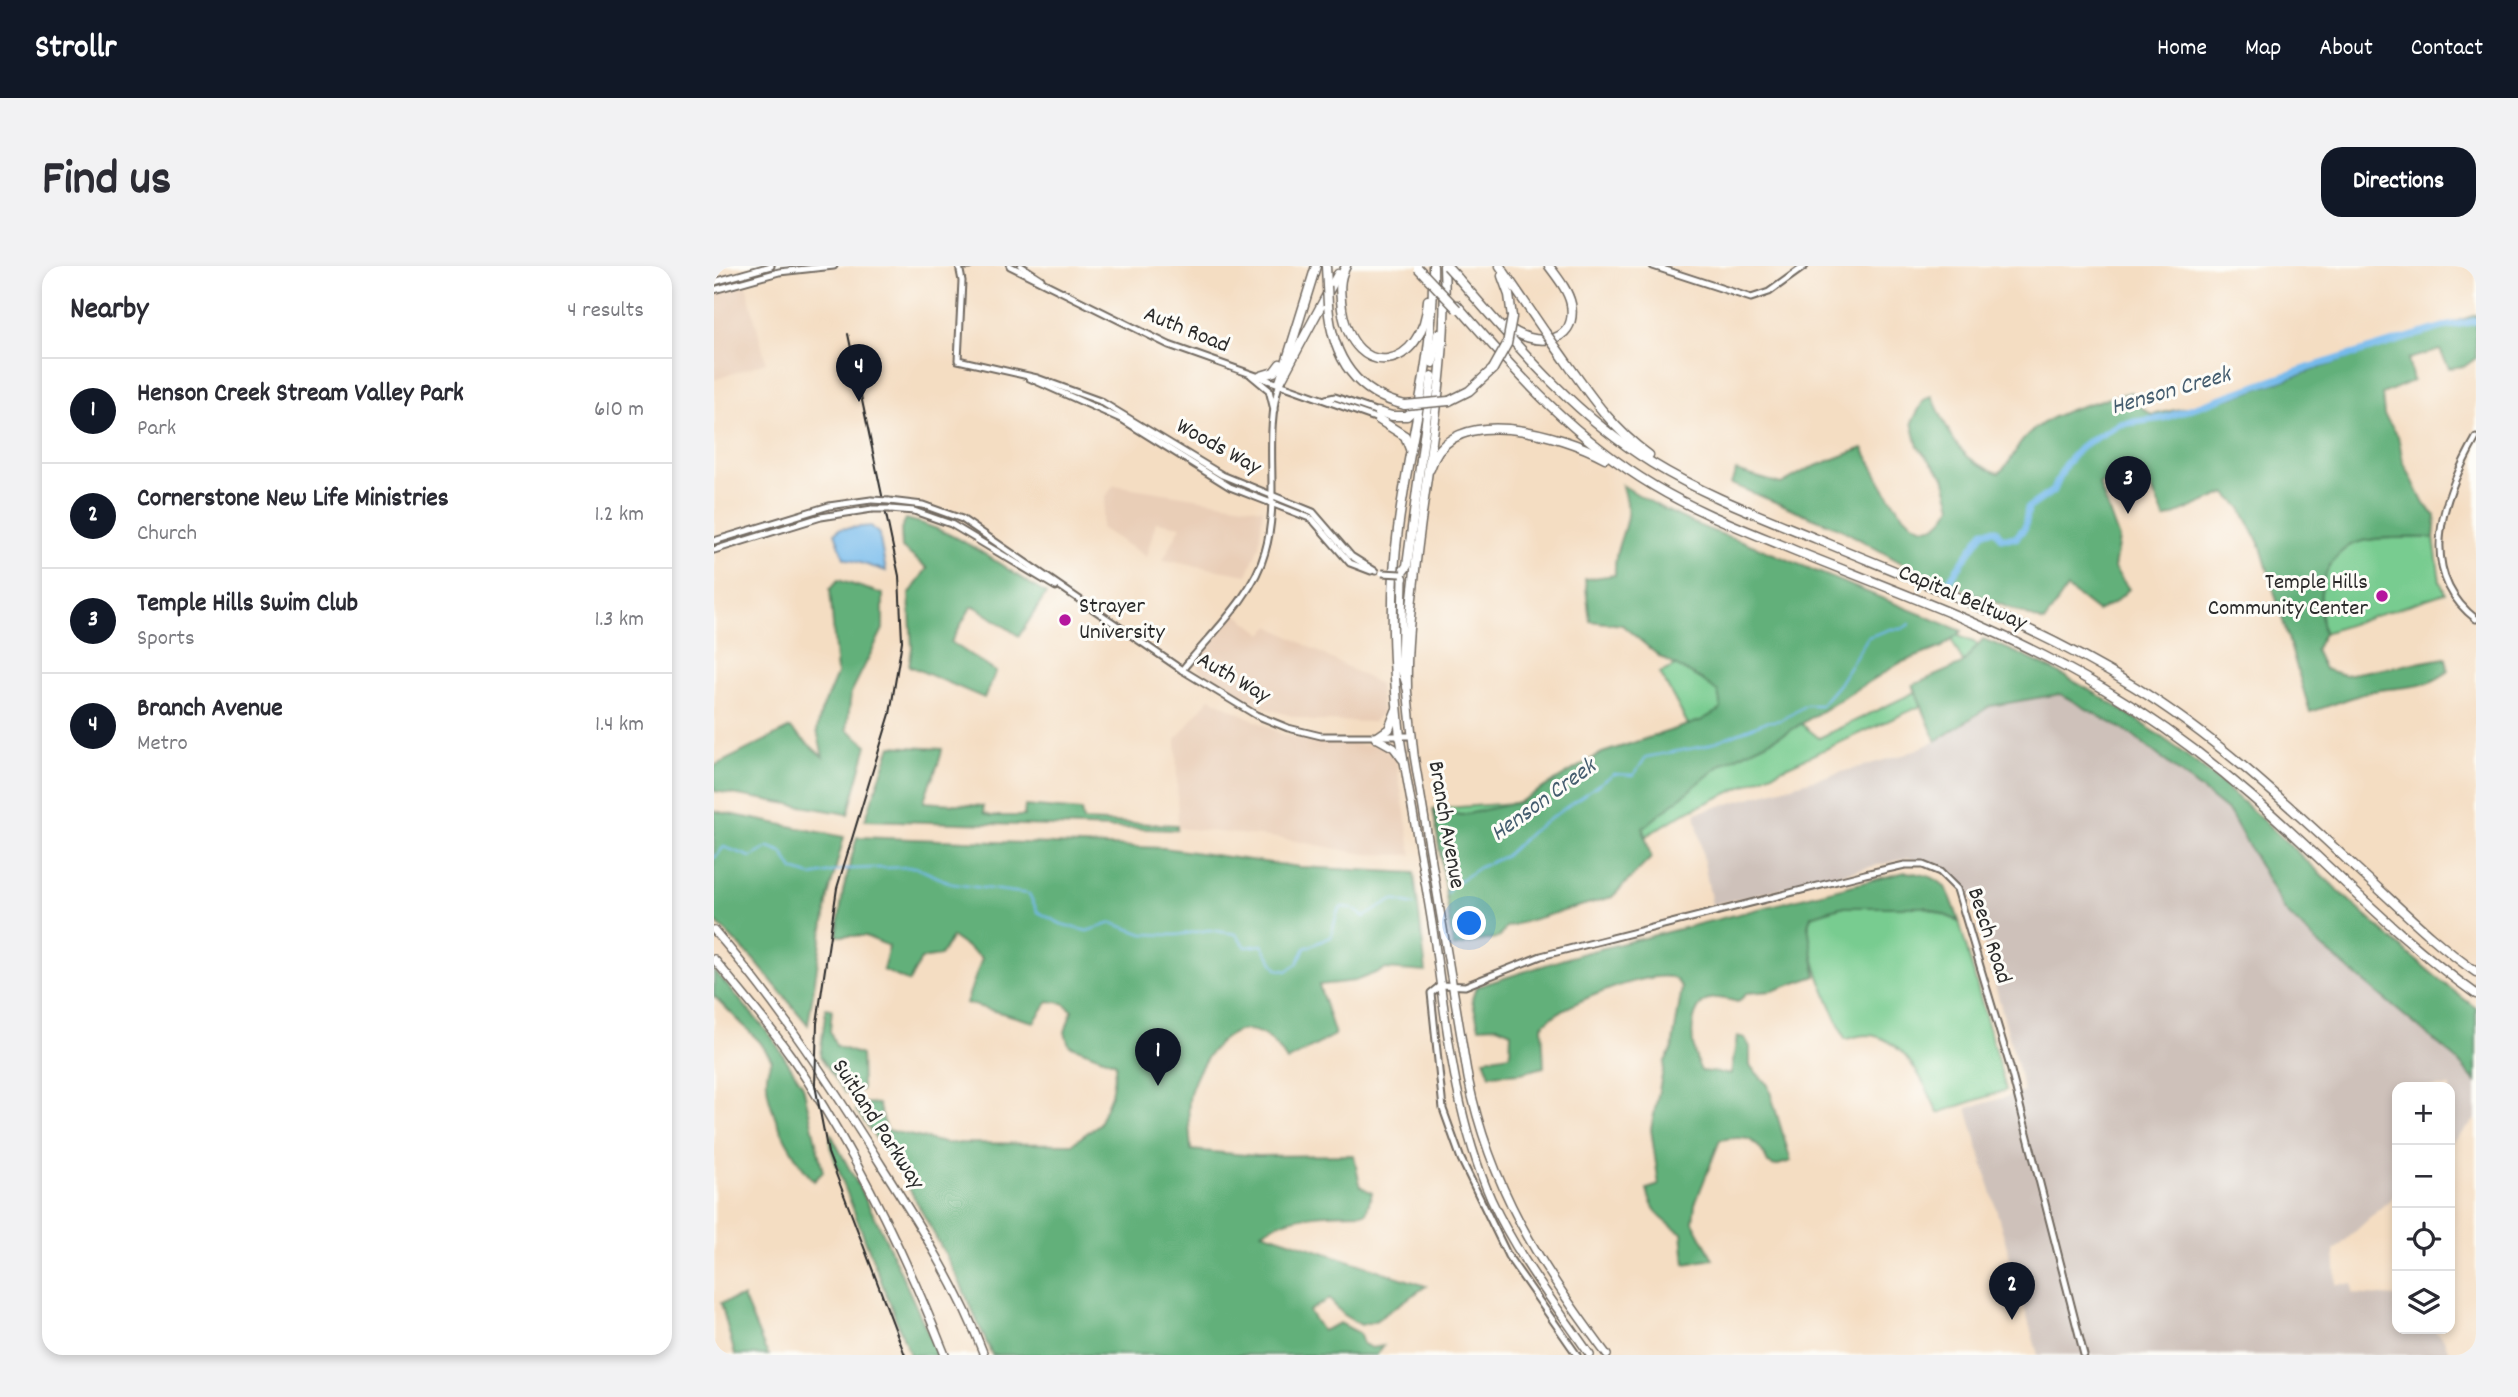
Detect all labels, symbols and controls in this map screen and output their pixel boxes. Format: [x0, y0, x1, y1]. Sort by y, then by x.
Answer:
text: Strollr [35, 26, 117, 73]
text: Home [2157, 32, 2207, 66]
text: Map [2245, 32, 2281, 66]
text: About [2319, 32, 2373, 66]
text: Contact [2411, 32, 2483, 66]
text: Find us [42, 147, 171, 217]
button: Directions [2321, 147, 2476, 217]
text: Nearby [70, 290, 148, 333]
text: 4 results [567, 295, 644, 328]
street label: Auth Road [1138, 299, 1234, 363]
pin: 4 [836, 344, 882, 402]
water label: Henson Creek [2107, 358, 2237, 425]
text: Henson Creek Stream Valley Park [137, 376, 464, 413]
text: 1 [90, 394, 96, 427]
text: 610 m [594, 394, 644, 427]
street label: Woods Way [1169, 411, 1267, 485]
text: Park [137, 413, 176, 446]
pin: 3 [2105, 456, 2151, 514]
text: Cornerstone New Life Ministries [137, 481, 449, 518]
text: 2 [88, 499, 98, 532]
text: 1.2 km [595, 499, 644, 532]
text: Church [137, 518, 197, 551]
street label: Capital Beltway [1893, 557, 2032, 641]
place label: Temple Hills Community Center [2208, 567, 2368, 626]
text: Temple Hills Swim Club [137, 586, 358, 623]
marker: Temple Hills Community Center [2374, 588, 2390, 604]
place label: Strayer University [1079, 591, 1166, 650]
text: 3 [88, 604, 98, 637]
text: 1.3 km [594, 604, 644, 637]
marker: Strayer University [1057, 612, 1073, 628]
text: Sports [137, 623, 195, 656]
street label: Auth Way [1190, 645, 1277, 714]
text: Branch Avenue [137, 691, 283, 728]
text: 4 [88, 709, 98, 742]
text: 1.4 km [595, 709, 644, 742]
text: Metro [137, 728, 188, 761]
water label: Henson Creek [1484, 750, 1606, 851]
street label: Branch Avenue [1418, 759, 1472, 891]
street label: Beech Road [1957, 884, 2019, 988]
your location [1452, 906, 1486, 940]
pin: 1 [1135, 1028, 1181, 1086]
street label: Suitland Parkway [822, 1053, 932, 1197]
map controls [2392, 1082, 2455, 1334]
button: + [2392, 1082, 2455, 1145]
button: − [2392, 1145, 2455, 1208]
button: locate [2392, 1208, 2455, 1271]
pin: 2 [1989, 1262, 2035, 1320]
button: layers [2392, 1271, 2455, 1334]

